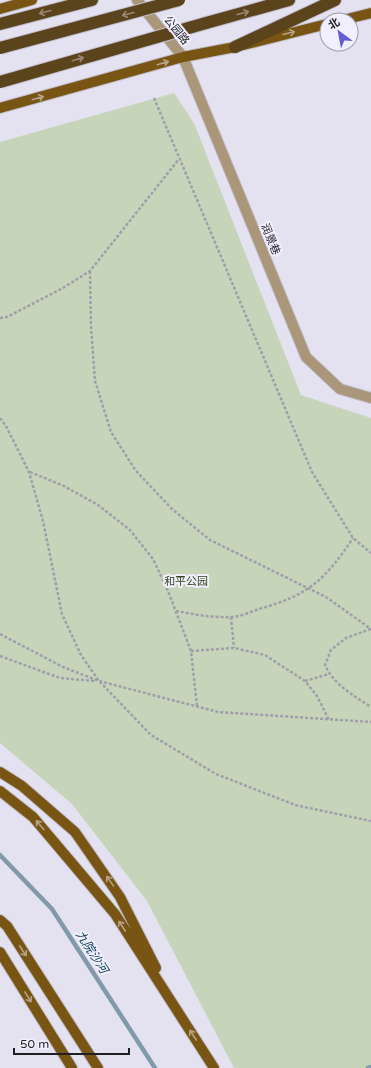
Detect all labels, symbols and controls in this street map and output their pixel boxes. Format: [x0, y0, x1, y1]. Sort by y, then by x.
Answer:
one-way arrow [236, 8, 249, 16]
one-way arrow [39, 9, 52, 17]
one-way arrow [122, 11, 135, 18]
north arrow [319, 12, 359, 52]
street label: 公园路 [161, 13, 192, 47]
text: 北 [326, 16, 342, 32]
one-way arrow [282, 29, 295, 36]
one-way arrow [71, 55, 84, 63]
one-way arrow [156, 59, 169, 66]
one-way arrow [31, 94, 44, 101]
street label: 润景巷 [258, 221, 283, 257]
park label: 和平公园 [164, 575, 208, 588]
one-way arrow [36, 820, 45, 831]
one-way arrow [105, 876, 114, 887]
one-way arrow [118, 920, 126, 932]
water label: 九院沙河 [73, 928, 112, 978]
one-way arrow [19, 945, 27, 957]
one-way arrow [24, 991, 32, 1003]
scale bar [14, 1030, 129, 1056]
one-way arrow [189, 1030, 197, 1041]
text: 50 m [20, 1037, 49, 1051]

